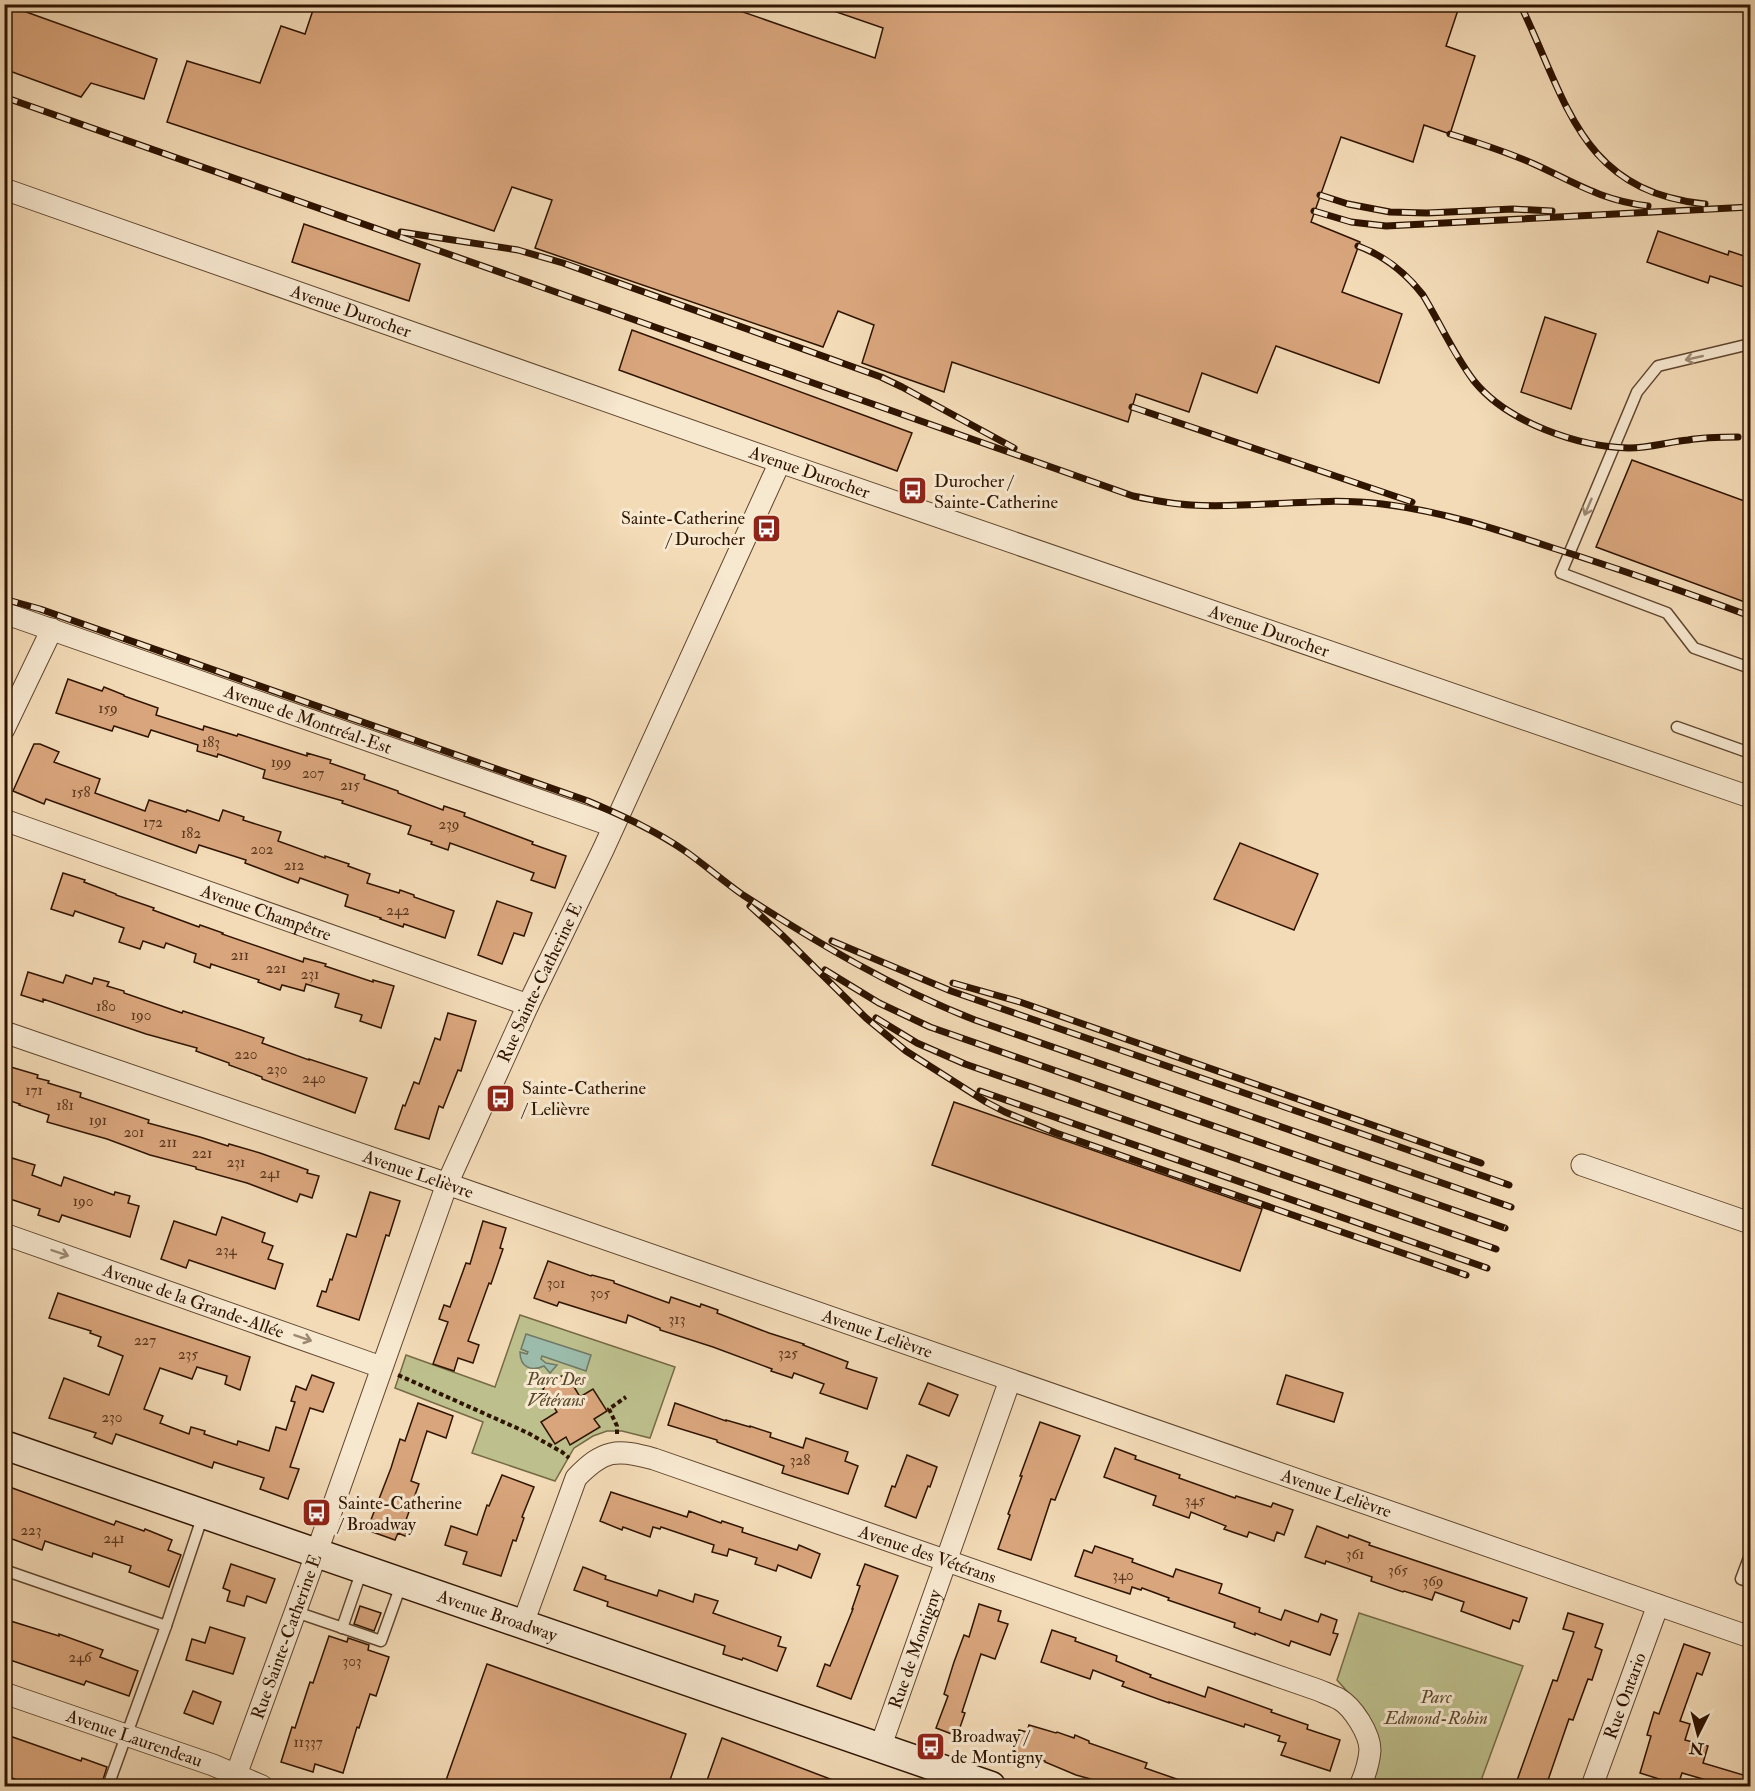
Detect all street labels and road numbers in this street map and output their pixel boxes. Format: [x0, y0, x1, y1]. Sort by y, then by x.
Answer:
street label: Avenue Durocher [287, 279, 415, 343]
street label: Avenue Durocher [745, 440, 873, 504]
street label: Avenue Durocher [1205, 599, 1333, 662]
street label: Avenue de Montréal-Est [220, 679, 395, 759]
street label: Avenue Champêtre [197, 879, 335, 946]
street label: Rue Sainte-Catherine E [492, 899, 587, 1066]
street label: Avenue Lelièvre [359, 1144, 477, 1204]
street label: Avenue de la Grande-Allée [99, 1258, 288, 1344]
street label: Avenue Lelièvre [818, 1303, 936, 1364]
street label: Avenue Lelièvre [1277, 1463, 1395, 1523]
street label: Avenue des Vétérans [855, 1519, 999, 1589]
street label: Rue Sainte-Catherine E [246, 1551, 327, 1722]
street label: Avenue Broadway [433, 1584, 561, 1647]
street label: Rue de Montigny [883, 1585, 947, 1712]
street label: Rue Ontario [1599, 1649, 1651, 1742]
street label: Avenue Laurendeau [63, 1704, 205, 1772]

